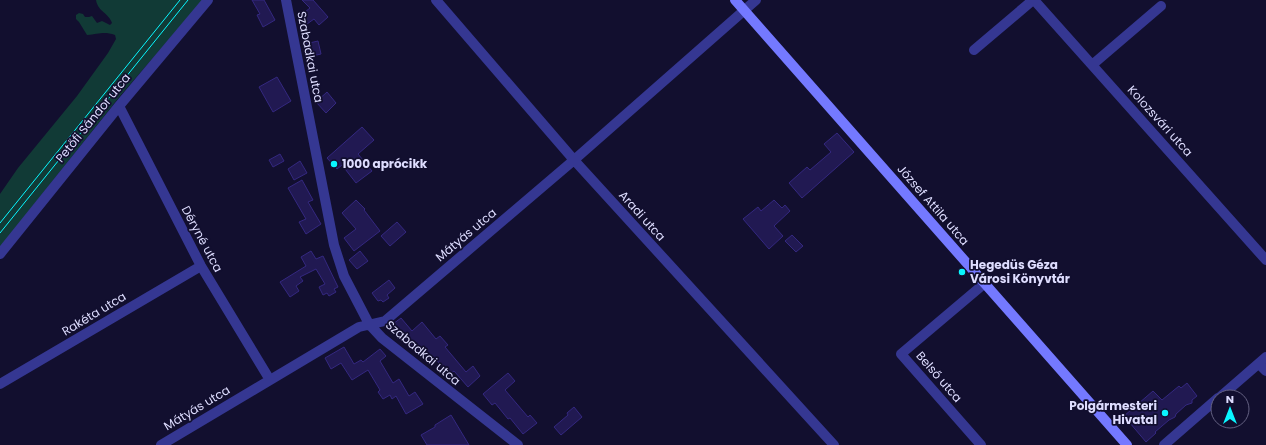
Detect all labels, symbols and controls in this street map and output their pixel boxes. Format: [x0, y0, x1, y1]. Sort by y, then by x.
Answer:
street label: Szabadkai utca [293, 10, 328, 104]
street label: Petőfi Sándor utca [51, 69, 134, 166]
street label: Kolozsvári utca [1124, 81, 1197, 160]
place label: 1000 aprócikk [342, 155, 428, 172]
marker: 1000 aprócikk [329, 159, 339, 169]
street label: József Attila utca [894, 161, 973, 249]
street label: Aradi utca [615, 187, 670, 245]
street label: Déryné utca [178, 203, 227, 275]
street label: Mátyás utca [432, 204, 500, 265]
place label: Hegedüs Géza Városi Könyvtár [970, 256, 1070, 287]
marker: Hegedüs Géza Városi Könyvtár [957, 267, 967, 277]
street label: Rakéta utca [58, 288, 129, 339]
street label: Szabadkai utca [382, 316, 464, 389]
street label: Belső utca [913, 348, 966, 406]
street label: Mátyás utca [160, 381, 233, 434]
north arrow [1210, 389, 1250, 429]
text: N [1226, 391, 1234, 407]
place label: Polgármesteri Hivatal [1069, 397, 1157, 428]
marker: Polgármesteri Hivatal [1160, 408, 1170, 418]

